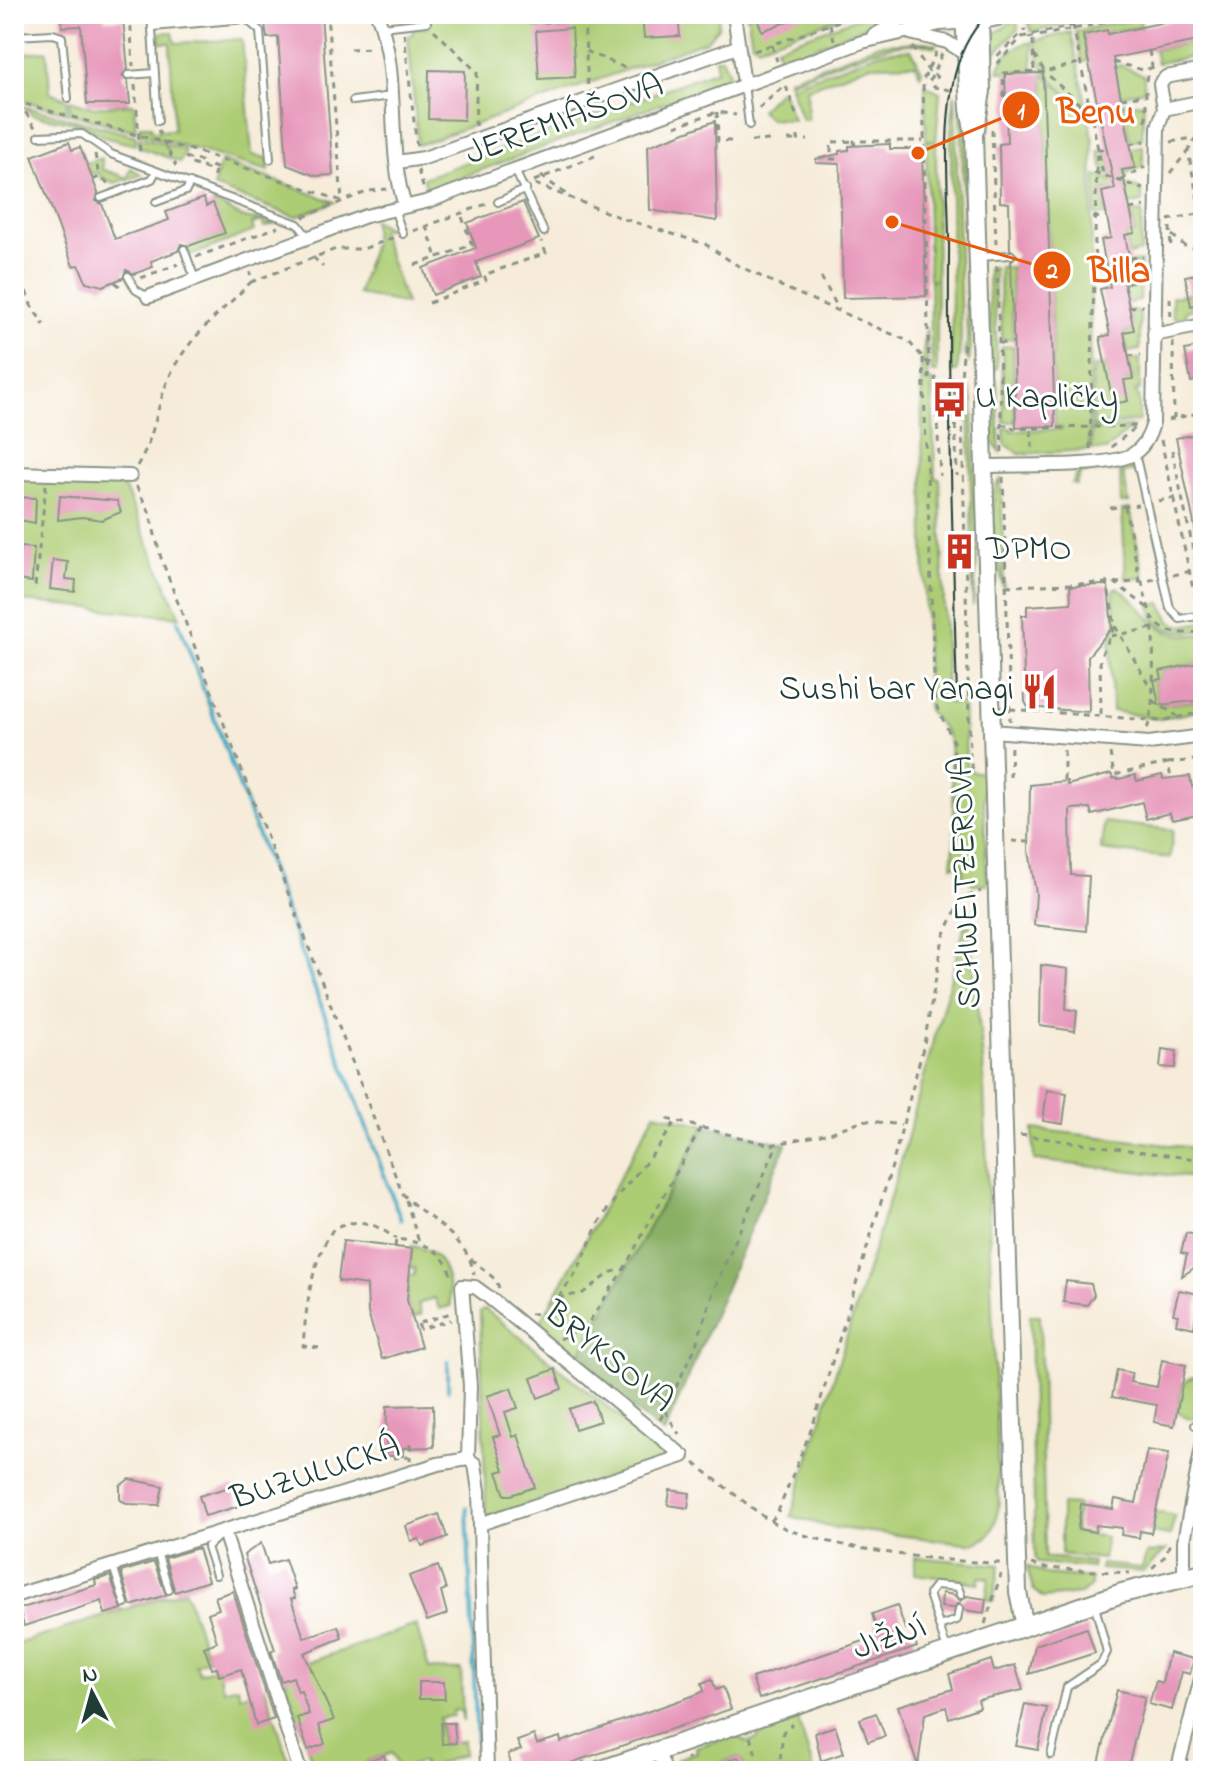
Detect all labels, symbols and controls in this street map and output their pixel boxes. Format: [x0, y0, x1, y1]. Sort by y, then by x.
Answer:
street label: JEREMIÁŠOVA [459, 62, 671, 180]
callout: Benu [1001, 80, 1151, 140]
text: Benu [1055, 88, 1135, 141]
text: 1 [1017, 96, 1025, 131]
callout: Billa [1032, 240, 1166, 300]
text: Billa [1086, 247, 1150, 300]
text: 2 [1045, 255, 1058, 290]
place label: U Kapličky [975, 374, 1118, 424]
bus stop icon: U Kapličky [930, 380, 968, 418]
place label: DPMO [985, 526, 1072, 576]
building icon: DPMO [941, 532, 979, 570]
place label: Sushi bar Yanagi [779, 666, 1014, 716]
restaurant icon: Sushi bar Yanagi [1021, 672, 1059, 710]
street label: SCHWEITZEROVA [938, 755, 996, 1009]
street label: BRYKSOVA [531, 1289, 684, 1426]
street label: BUZULUCKÁ [224, 1423, 407, 1525]
street label: JIŽNÍ [846, 1603, 934, 1675]
north arrow [52, 1653, 132, 1733]
text: N [81, 1659, 99, 1693]

